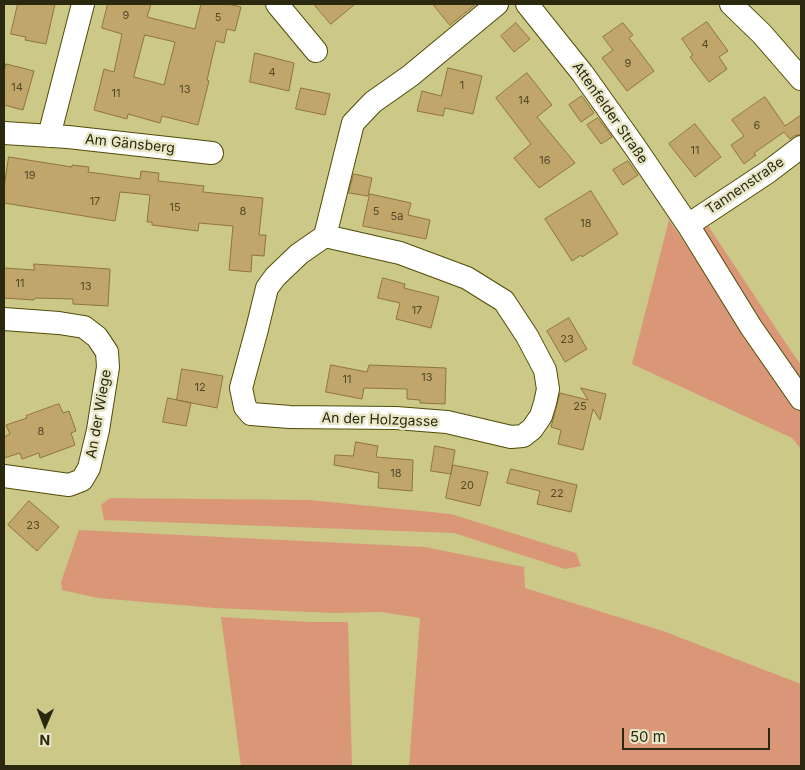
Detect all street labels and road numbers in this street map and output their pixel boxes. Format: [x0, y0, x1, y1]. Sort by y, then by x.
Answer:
street label: Attenfelder Straße [569, 59, 651, 167]
street label: Am Gänsberg [84, 131, 176, 157]
street label: Tannenstraße [703, 154, 787, 218]
street label: An der Wiege [83, 368, 115, 460]
street label: An der Holzgasse [321, 410, 439, 430]

